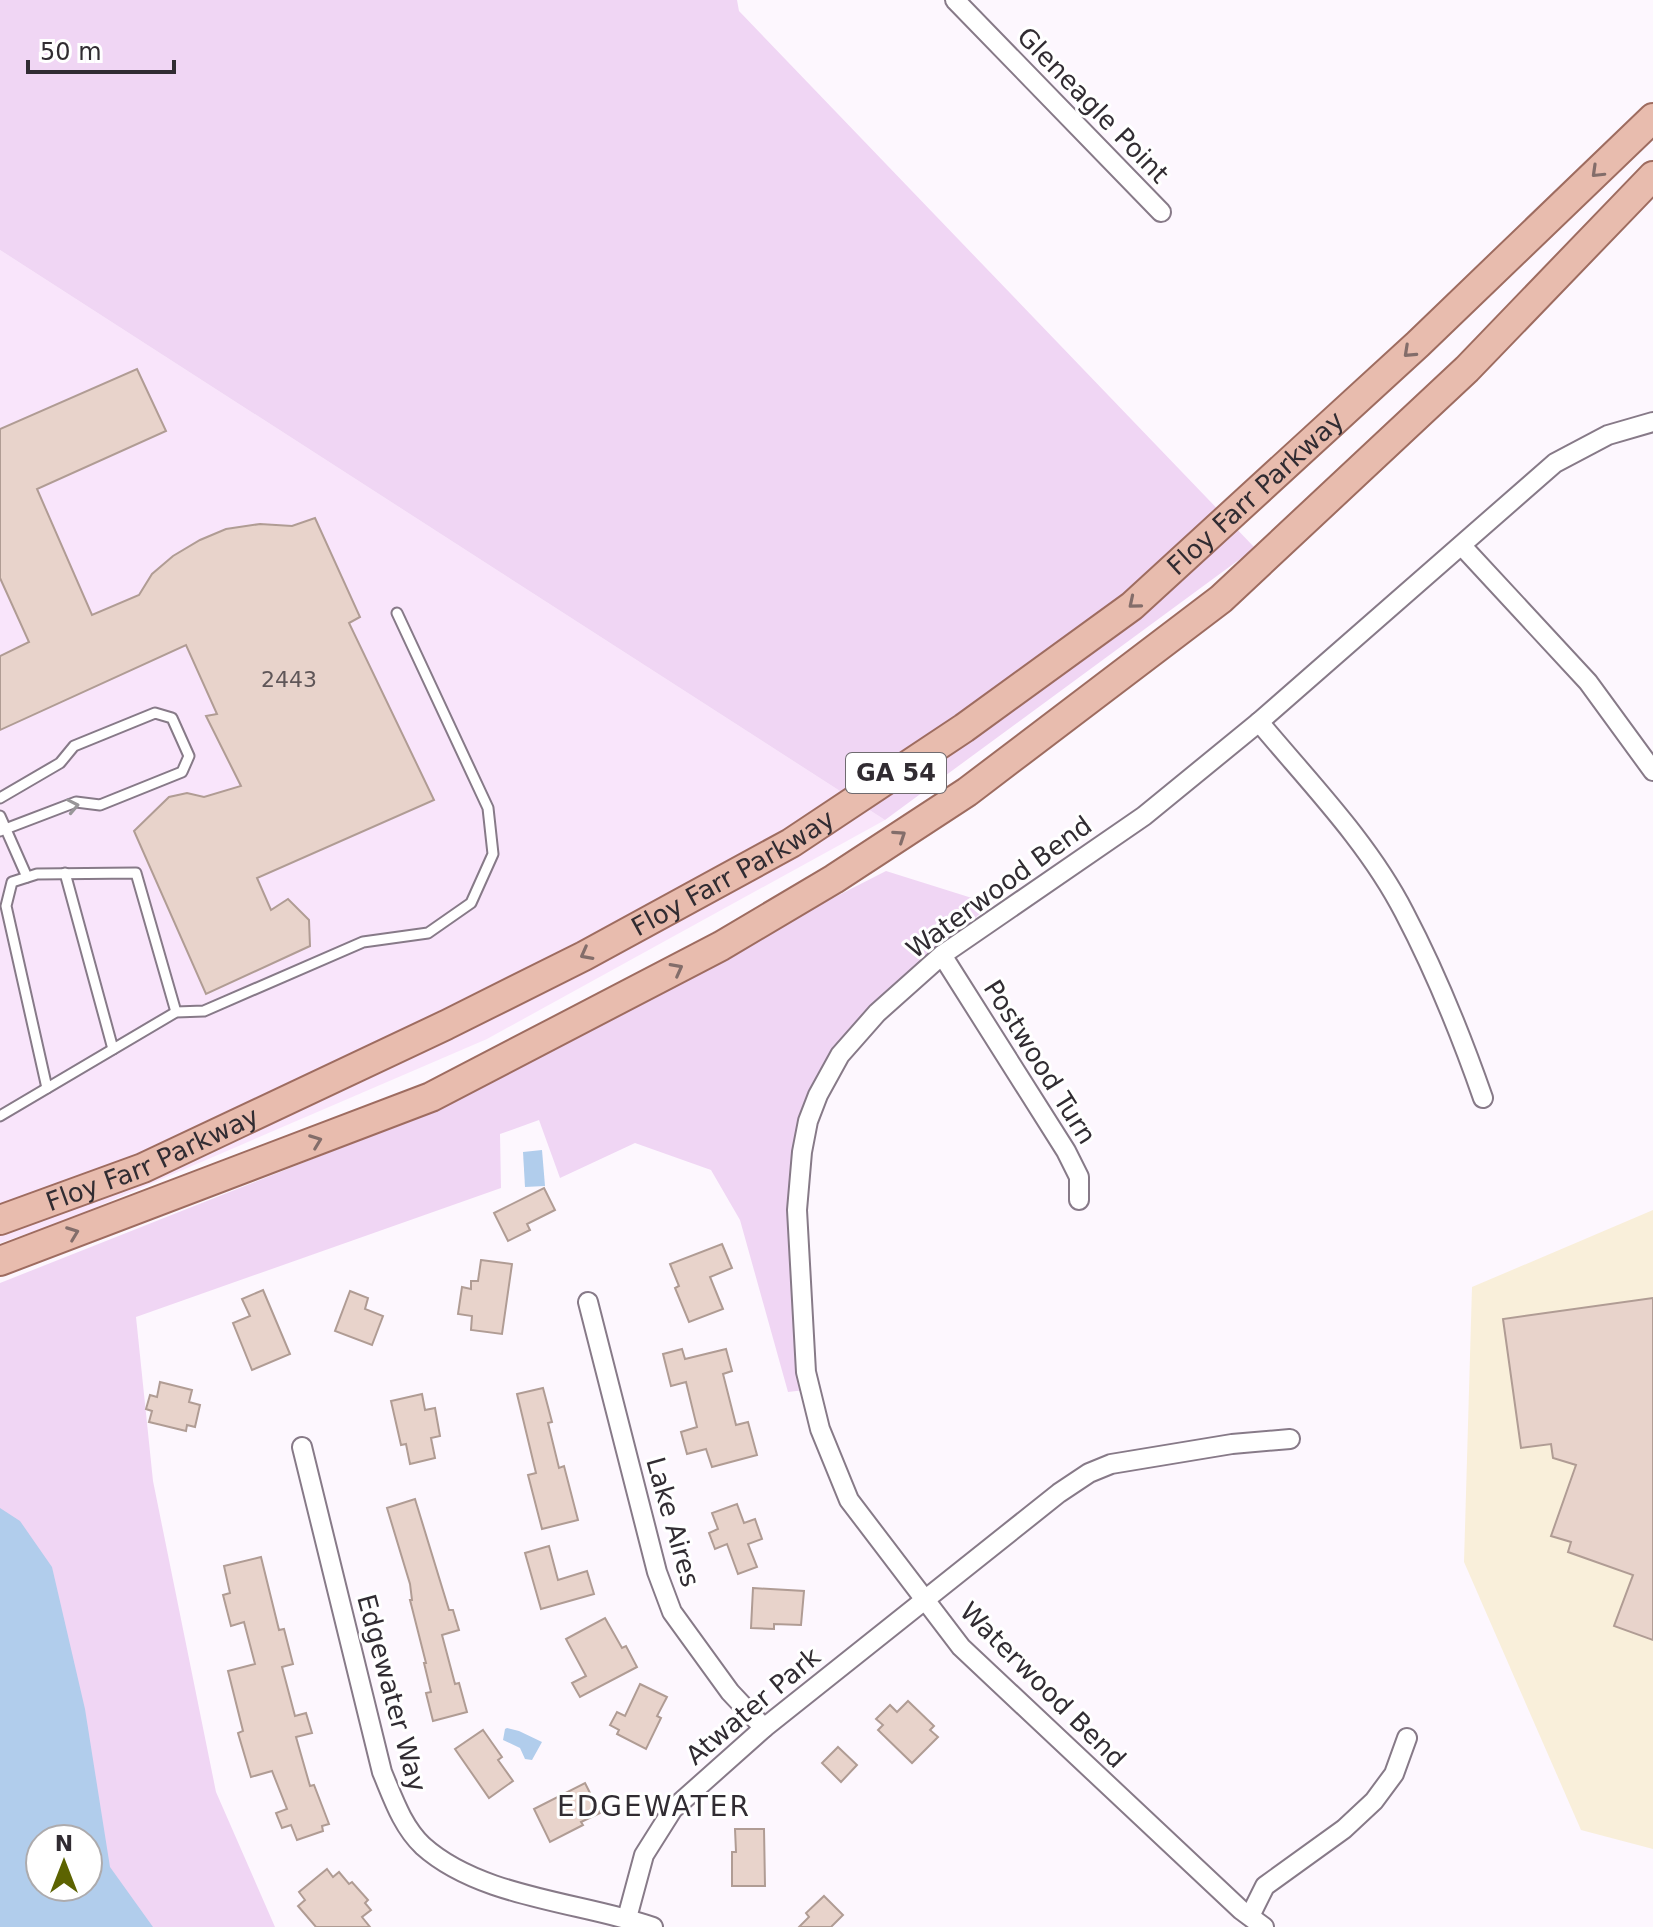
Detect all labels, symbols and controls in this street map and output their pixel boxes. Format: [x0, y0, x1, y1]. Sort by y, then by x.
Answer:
street label: Gleneagle Point [1011, 21, 1175, 189]
scale bar [28, 24, 174, 74]
text: 50 m [40, 38, 102, 66]
one-way arrow [1592, 163, 1606, 178]
one-way arrow [1404, 343, 1419, 357]
street label: Floy Farr Parkway [1161, 405, 1350, 581]
one-way arrow [1129, 593, 1144, 608]
house number: 2443 [261, 667, 317, 692]
road number: GA 54 [846, 753, 946, 793]
one-way arrow [66, 798, 79, 815]
street label: Floy Farr Parkway [626, 803, 840, 942]
street label: Waterwood Bend [901, 810, 1097, 964]
one-way arrow [891, 831, 905, 846]
one-way arrow [581, 944, 595, 960]
one-way arrow [668, 964, 683, 979]
street label: Postwood Turn [978, 975, 1102, 1149]
street label: Floy Farr Parkway [42, 1101, 263, 1217]
one-way arrow [308, 1134, 322, 1151]
one-way arrow [65, 1226, 79, 1243]
street label: Lake Aires [640, 1454, 706, 1590]
street label: Edgewater Way [351, 1591, 433, 1795]
street label: Waterwood Bend [954, 1596, 1132, 1774]
street label: Atwater Park [680, 1641, 826, 1771]
district label: EDGEWATER [557, 1790, 751, 1823]
north arrow [24, 1823, 104, 1903]
text: N [55, 1831, 73, 1856]

